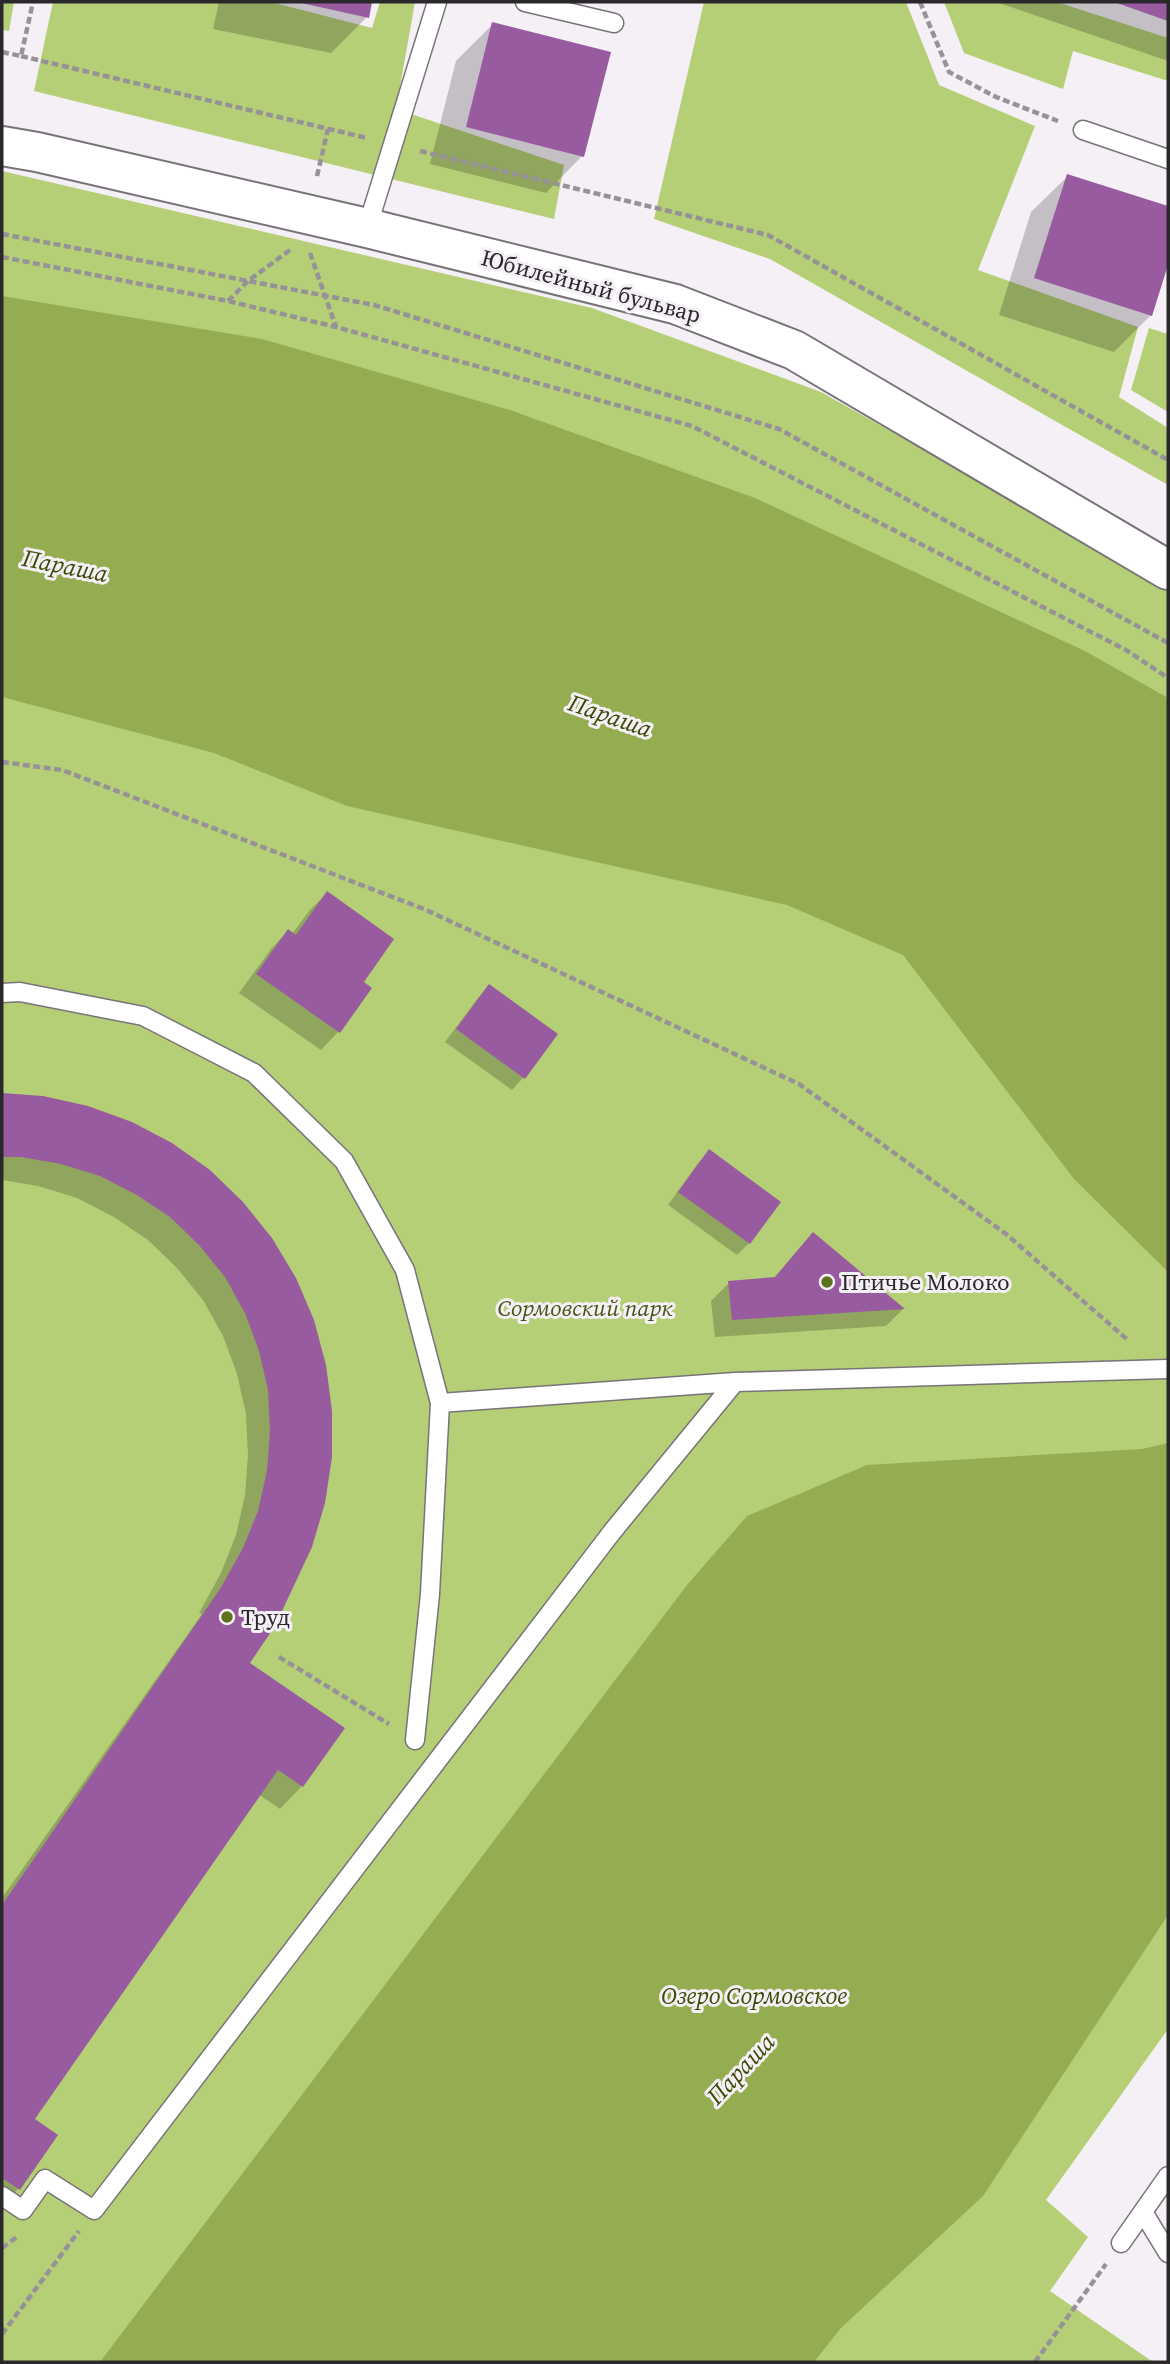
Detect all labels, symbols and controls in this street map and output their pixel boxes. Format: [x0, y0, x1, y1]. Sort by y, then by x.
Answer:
street label: Юбилейный бульвар [478, 241, 704, 331]
water label: Параша [18, 541, 111, 590]
water label: Параша [563, 685, 657, 745]
place label: Птичье Молоко [841, 1266, 1010, 1298]
marker: Птичье Молоко [819, 1274, 835, 1290]
park label: Сормовский парк [497, 1292, 673, 1324]
place label: Труд [241, 1601, 290, 1633]
marker: Труд [219, 1609, 235, 1625]
water label: Озеро Сормовское [661, 1979, 847, 2012]
water label: Параша [698, 2025, 783, 2112]

